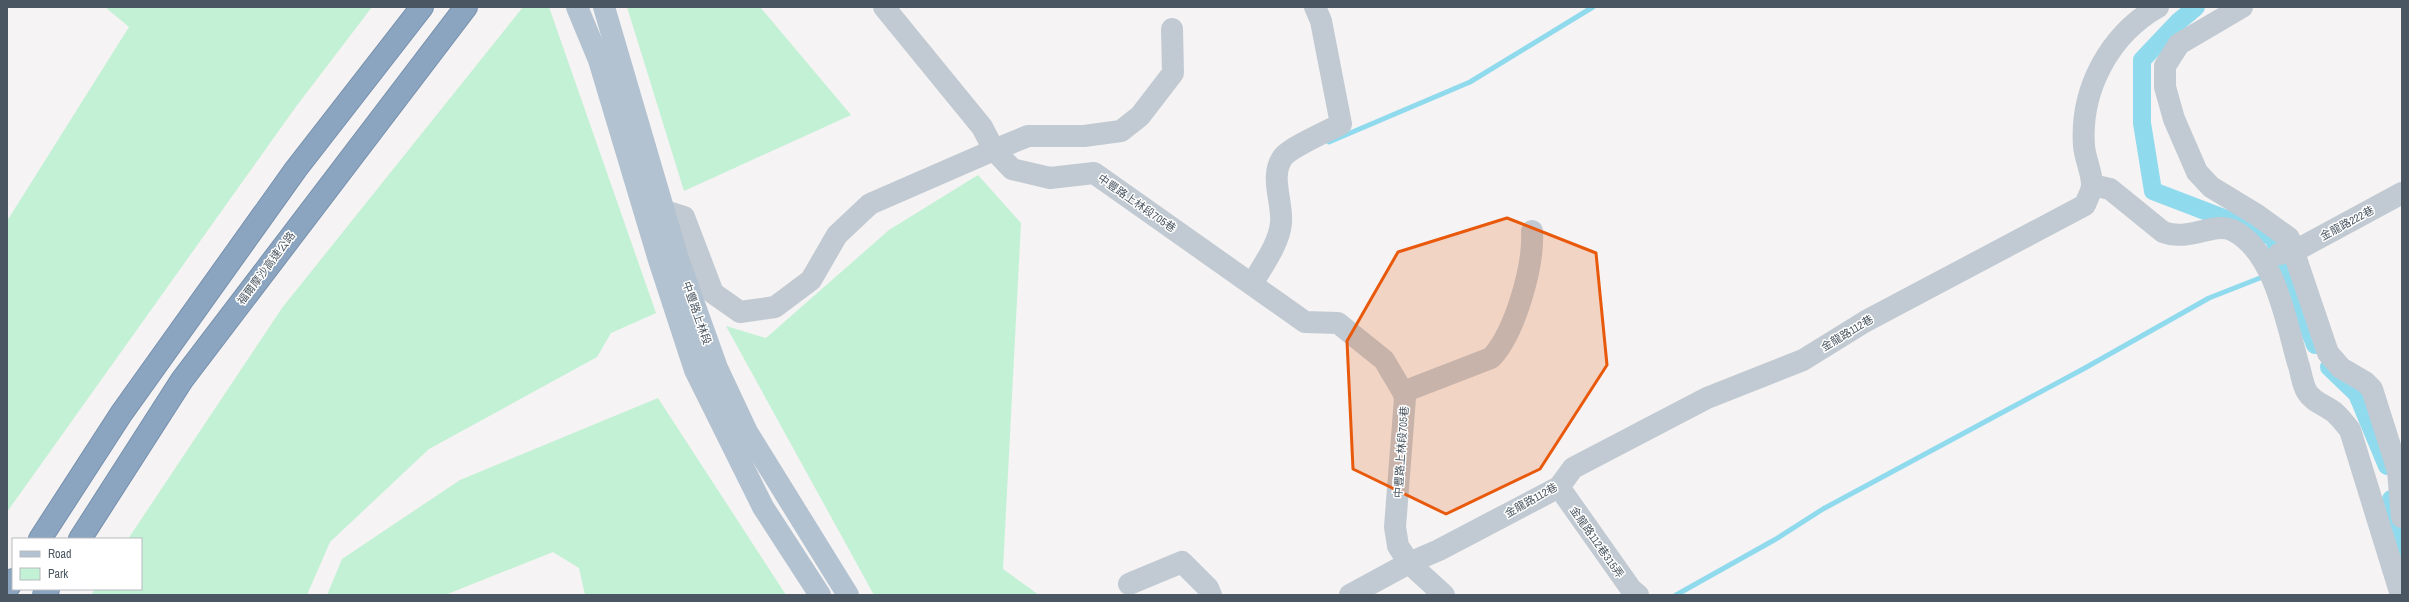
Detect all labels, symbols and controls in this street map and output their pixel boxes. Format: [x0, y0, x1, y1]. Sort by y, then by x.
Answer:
street label: 中豐路上林段705巷 [1095, 171, 1179, 235]
street label: 金龍路222巷 [2318, 203, 2376, 243]
street label: 福爾摩沙高速公路 [234, 229, 298, 307]
street label: 中豐路上林段 [680, 280, 714, 346]
street label: 金龍路112巷 [1818, 312, 1876, 354]
street label: 中豐路上林段705巷 [1391, 406, 1411, 498]
street label: 金龍路112巷 [1502, 480, 1560, 520]
street label: 金龍路112巷315弄 [1567, 503, 1627, 581]
legend [12, 538, 142, 590]
text: Road [48, 546, 72, 562]
text: Park [48, 566, 68, 582]

